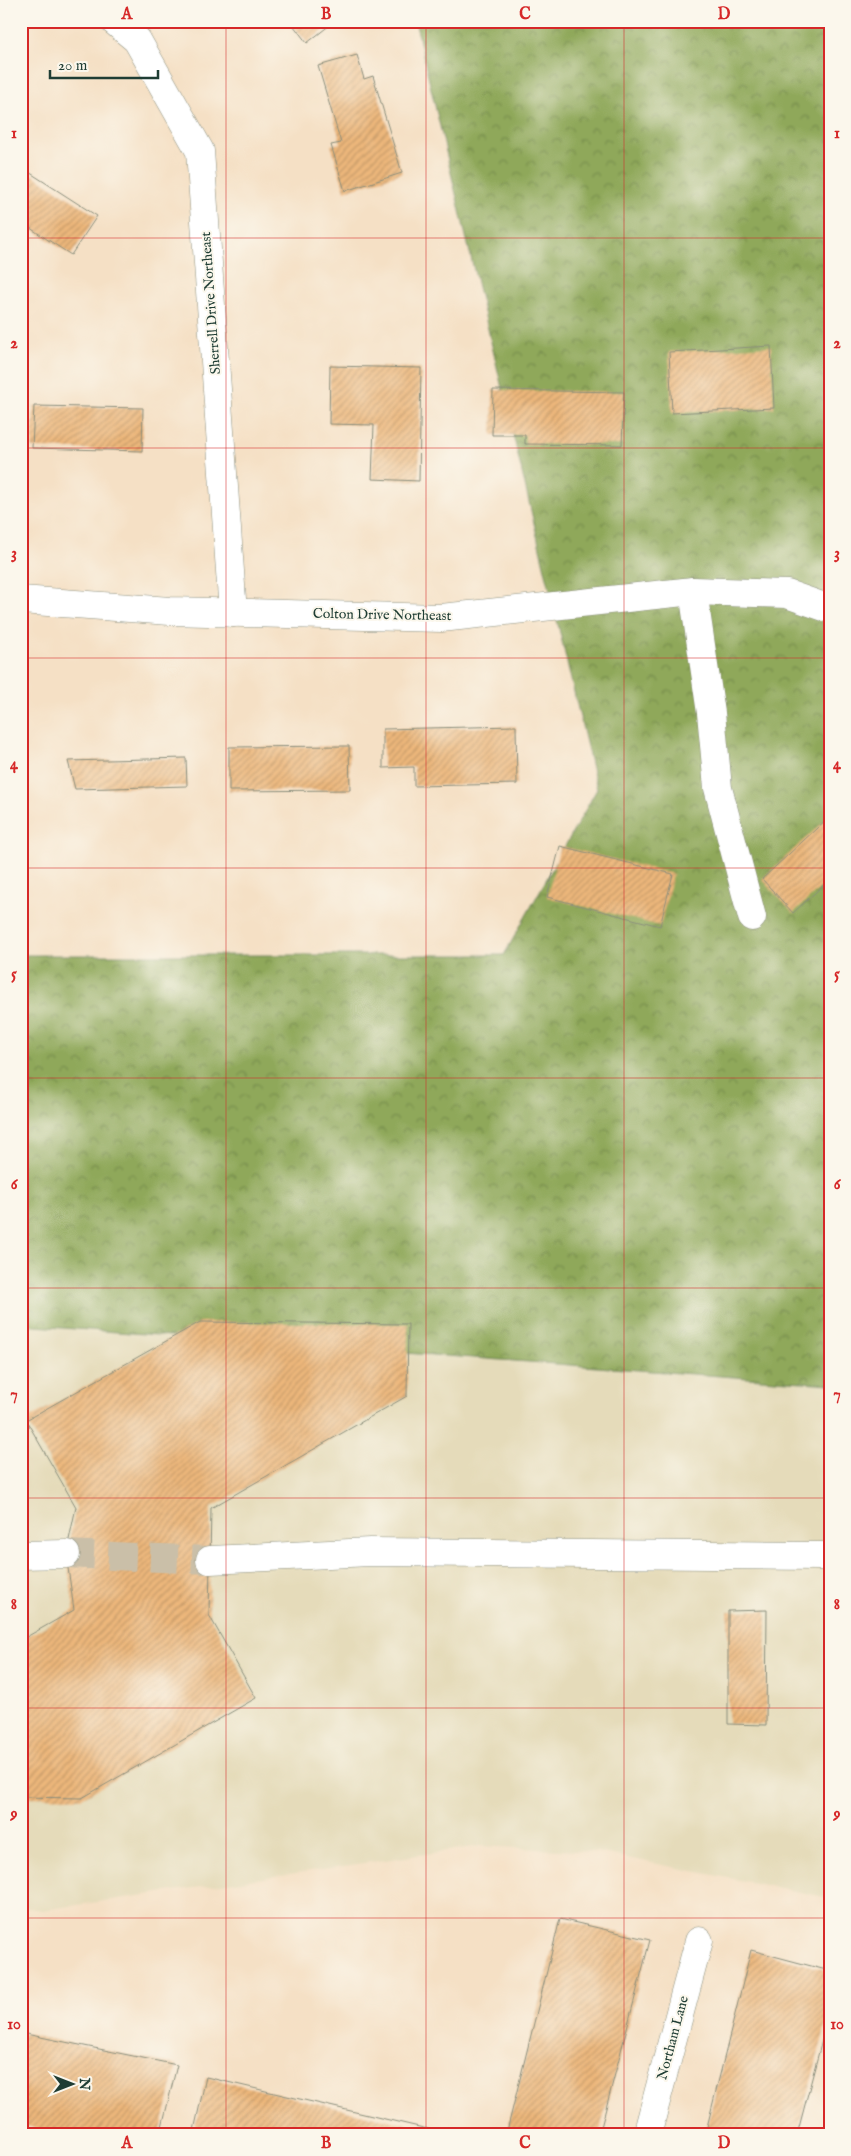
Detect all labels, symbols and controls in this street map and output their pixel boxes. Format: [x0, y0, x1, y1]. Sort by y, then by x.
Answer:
text: A [121, 5, 134, 25]
text: B [321, 5, 332, 25]
text: C [519, 5, 531, 25]
text: D [718, 5, 731, 25]
scale bar [50, 48, 158, 80]
text: 20 m [58, 56, 88, 75]
text: 1 [11, 124, 17, 144]
text: 1 [834, 124, 840, 144]
street label: Sherrell Drive Northeast [197, 231, 225, 375]
text: 2 [10, 334, 18, 354]
text: 2 [833, 334, 841, 354]
text: 3 [11, 544, 17, 564]
text: 3 [834, 544, 840, 564]
street label: Colton Drive Northeast [313, 605, 452, 625]
text: 4 [10, 755, 19, 775]
text: 4 [833, 755, 842, 775]
text: 5 [11, 965, 17, 985]
text: 5 [834, 965, 840, 985]
text: 6 [11, 1175, 19, 1195]
text: 6 [834, 1175, 842, 1195]
text: 7 [10, 1385, 18, 1405]
text: 7 [833, 1385, 841, 1405]
text: 8 [11, 1595, 17, 1615]
text: 8 [834, 1595, 840, 1615]
text: 9 [10, 1805, 18, 1825]
text: 9 [833, 1805, 841, 1825]
street label: Northam Lane [653, 1993, 693, 2082]
text: 10 [7, 2015, 21, 2035]
text: 10 [830, 2015, 844, 2035]
north arrow [48, 2058, 98, 2108]
text: N [75, 2077, 93, 2090]
text: A [121, 2134, 134, 2154]
text: B [321, 2134, 332, 2154]
text: C [519, 2134, 531, 2154]
text: D [718, 2134, 731, 2154]

